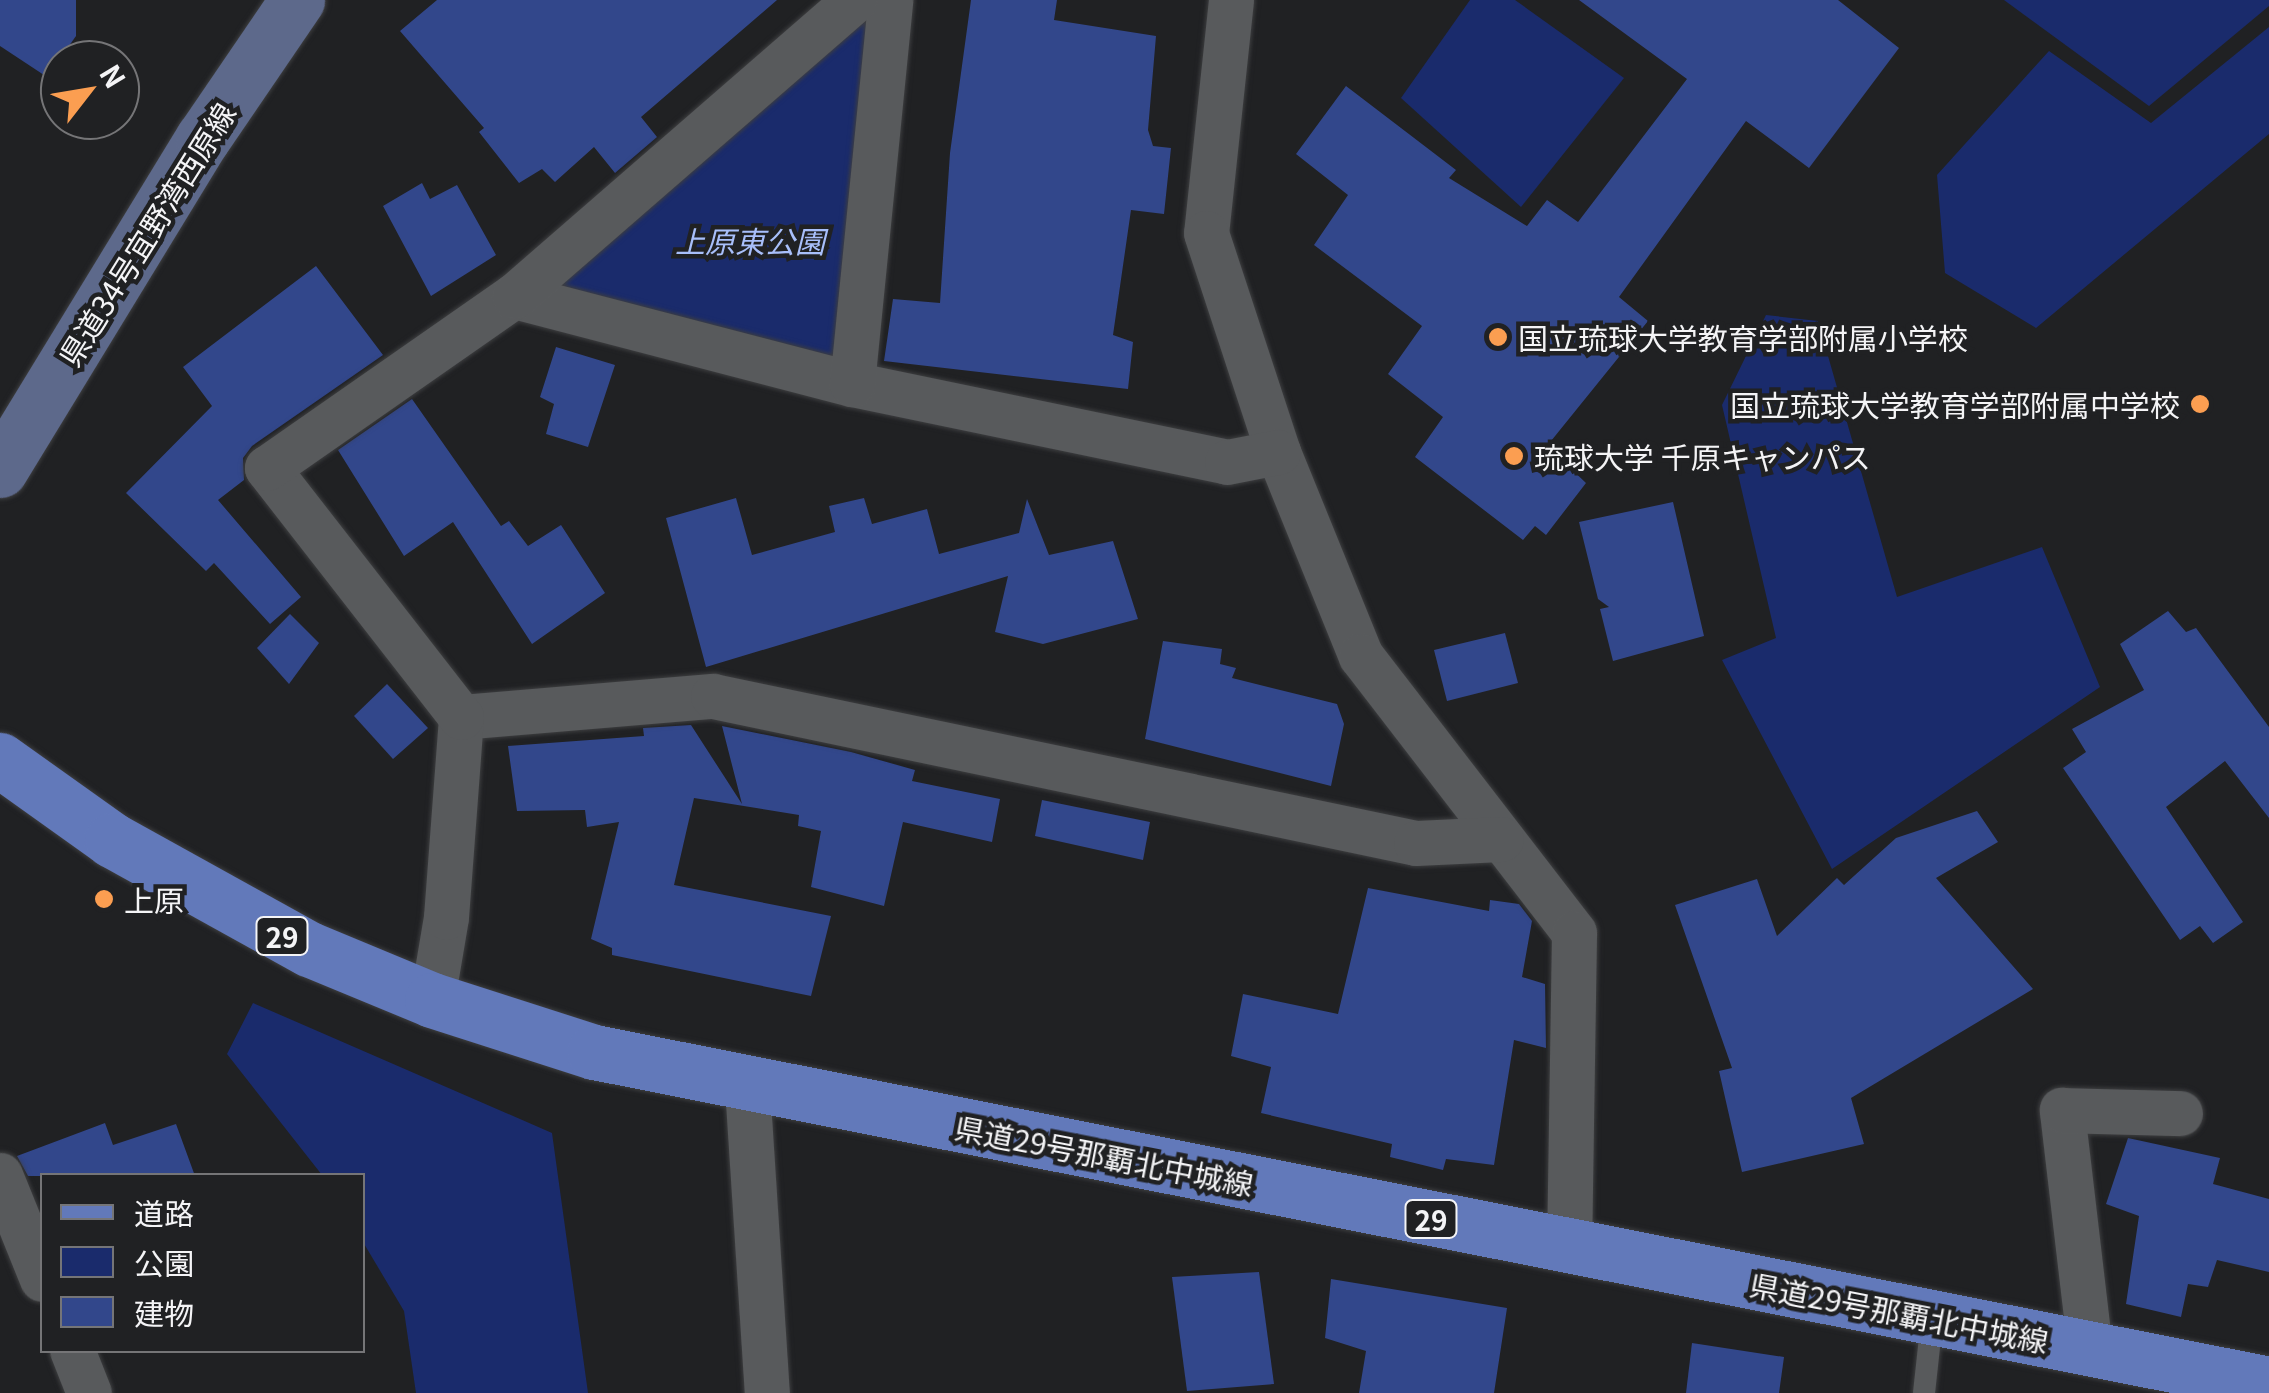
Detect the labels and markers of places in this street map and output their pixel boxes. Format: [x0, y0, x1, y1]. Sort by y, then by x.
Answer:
place label: 国立琉球大学教育学部附属小学校 [1518, 319, 1968, 355]
marker: 国立琉球大学教育学部附属小学校 [1487, 326, 1509, 348]
place label: 国立琉球大学教育学部附属中学校 [1730, 386, 2180, 422]
marker: 国立琉球大学教育学部附属中学校 [2189, 393, 2211, 415]
place label: 琉球大学 千原キャンパス [1534, 438, 1871, 474]
marker: 琉球大学 千原キャンパス [1503, 445, 1525, 467]
place label: 上原 [124, 881, 184, 917]
marker: 上原 [93, 888, 115, 910]

